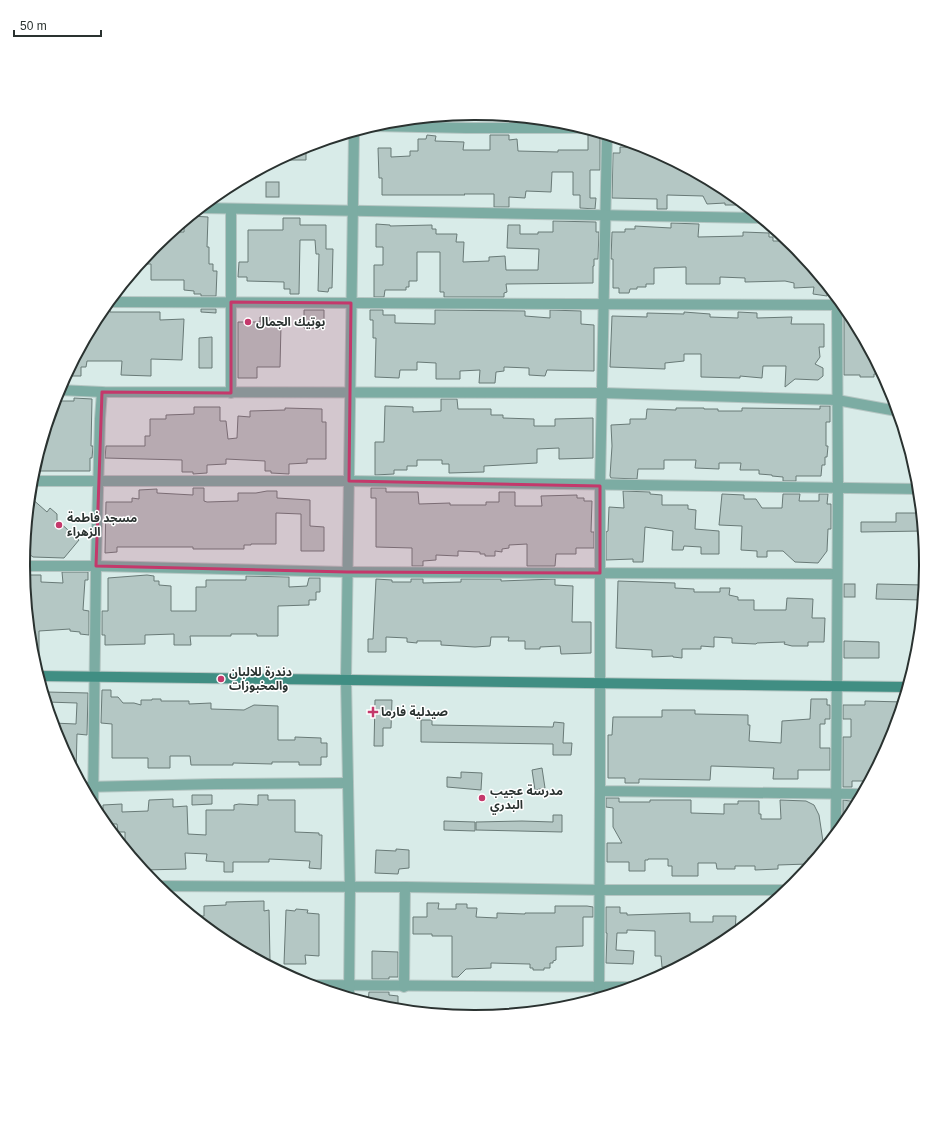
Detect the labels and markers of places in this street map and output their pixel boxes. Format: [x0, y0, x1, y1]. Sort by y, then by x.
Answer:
place label: بوتيك الجمال [256, 315, 325, 329]
marker: بوتيك الجمال [243, 317, 253, 327]
place label: مسجد فاطمة الزهراء [67, 511, 137, 539]
marker: مسجد فاطمة الزهراء [54, 520, 64, 530]
place label: دندرة للالبان والمخبوزات [229, 665, 292, 693]
marker: دندرة للالبان والمخبوزات [216, 674, 226, 684]
place label: صيدلية فارما [381, 705, 448, 719]
marker: صيدلية فارما [368, 707, 378, 717]
place label: مدرسة عجيب البدري [490, 784, 563, 815]
marker: مدرسة عجيب البدري [477, 793, 487, 803]

